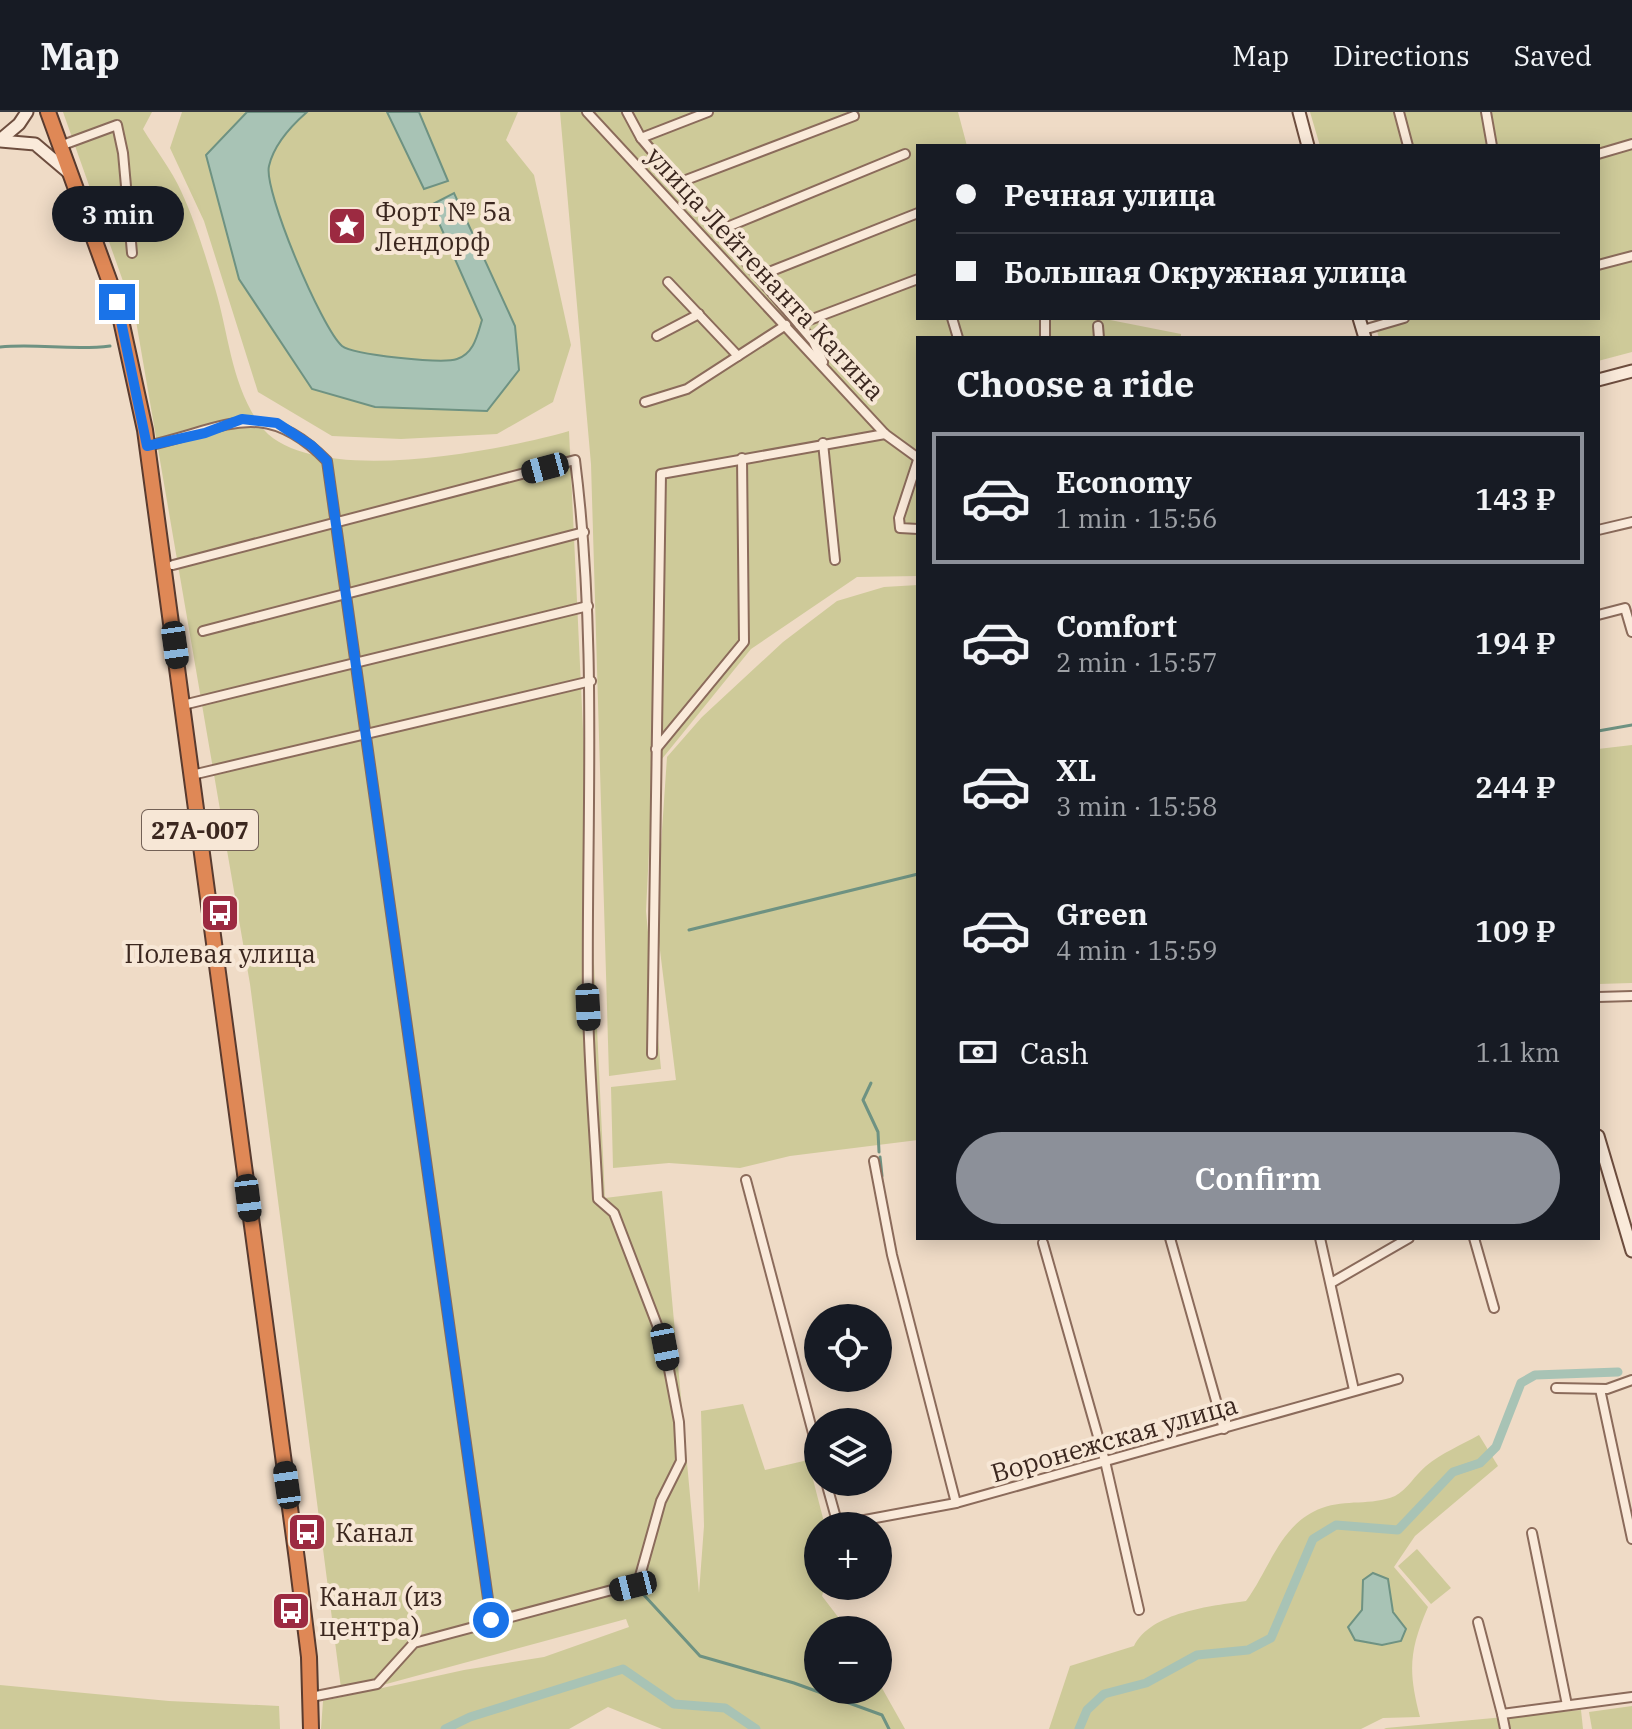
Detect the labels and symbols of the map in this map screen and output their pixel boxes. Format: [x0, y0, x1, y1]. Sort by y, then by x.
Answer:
street label: улица Лейтенанта Катина [639, 139, 893, 407]
callout: 3 min [51, 186, 183, 242]
place label: Форт № 5а Лендорф [375, 194, 512, 258]
place icon: Форт № 5а Лендорф [326, 205, 368, 247]
route end [99, 284, 135, 320]
car [519, 450, 571, 486]
car [160, 620, 190, 670]
road number: 27А-007 [142, 810, 258, 850]
bus stop icon: Полевая улица [199, 892, 241, 934]
place label: Полевая улица [124, 936, 316, 970]
car [575, 982, 601, 1032]
car [233, 1173, 263, 1223]
car [649, 1321, 681, 1373]
street label: Воронежская улица [987, 1387, 1241, 1489]
car [272, 1460, 302, 1510]
bus stop icon: Канал [286, 1511, 328, 1553]
place label: Канал [335, 1515, 414, 1549]
car [607, 1569, 659, 1603]
place label: Канал (из центра) [319, 1579, 443, 1643]
bus stop icon: Канал (из центра) [270, 1590, 312, 1632]
route start [473, 1602, 509, 1638]

